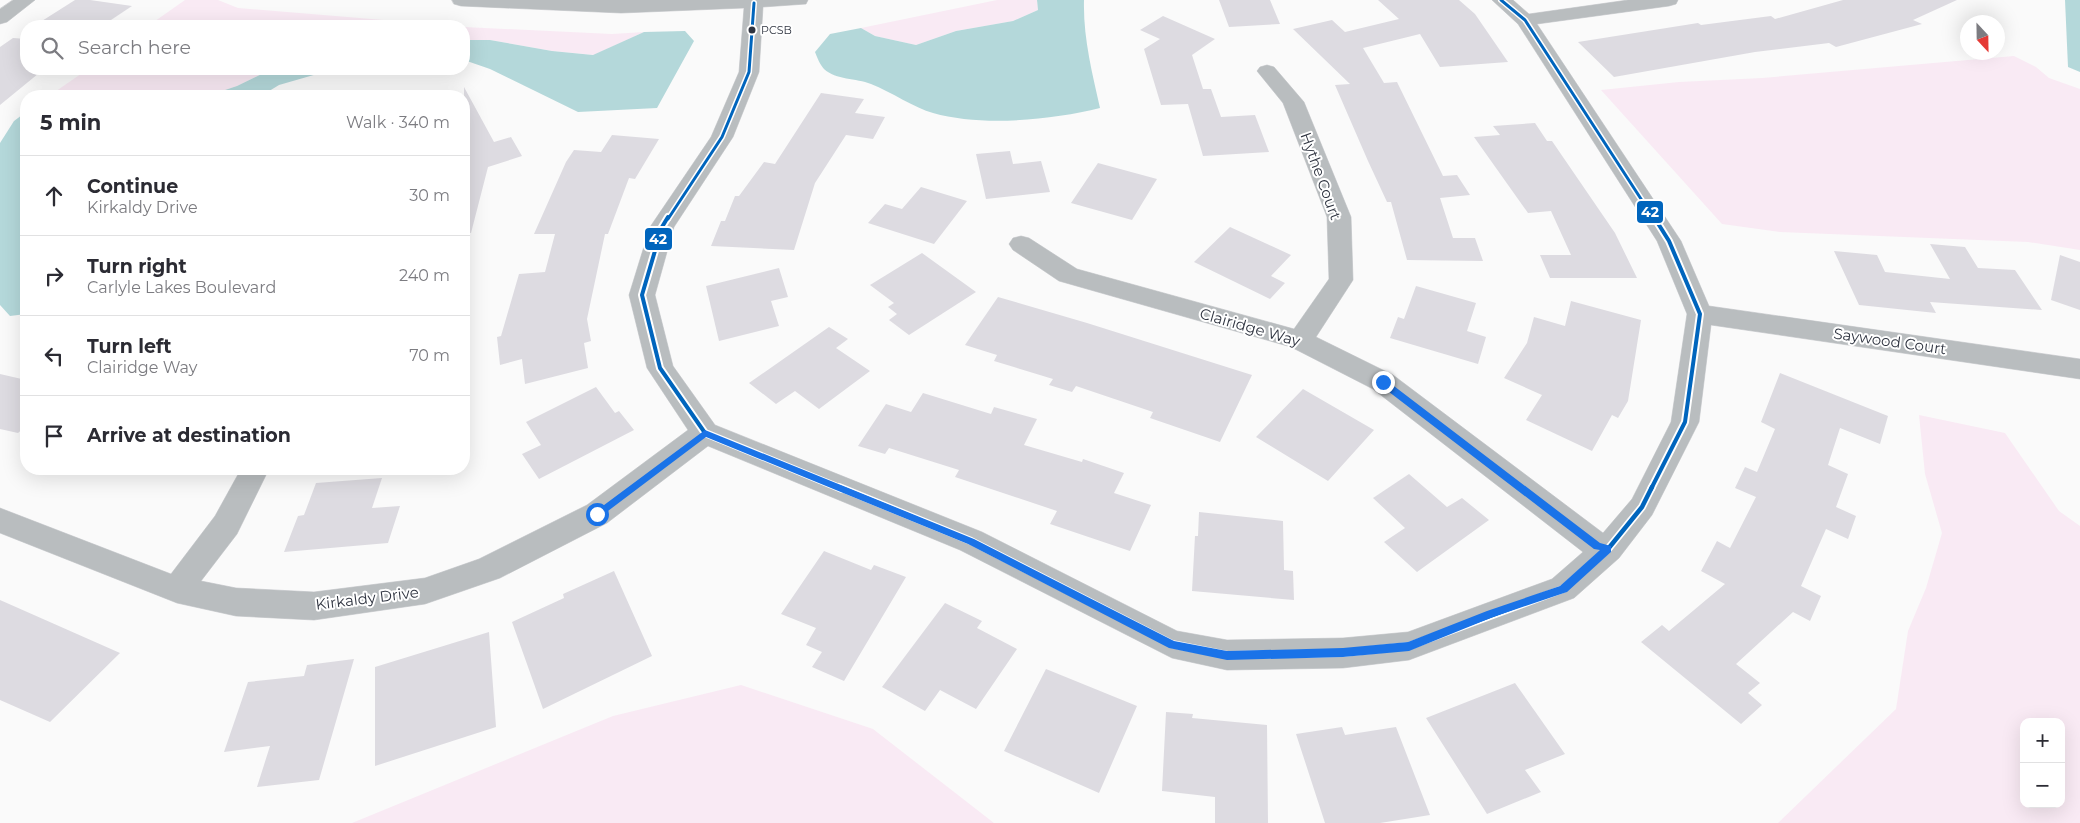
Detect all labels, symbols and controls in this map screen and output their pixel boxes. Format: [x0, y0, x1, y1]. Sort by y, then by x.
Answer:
north arrow [1960, 15, 2005, 60]
search box [20, 20, 470, 75]
place label: PCSB [761, 23, 792, 37]
marker: PCSB [747, 25, 757, 35]
icon: search [38, 34, 66, 62]
text: Search here [78, 36, 191, 59]
text: 5 min [40, 110, 101, 135]
text: Walk · 340 m [346, 113, 450, 132]
street label: Hythe Court [1296, 130, 1346, 222]
text: Continue [87, 175, 178, 198]
icon: ahead [40, 182, 68, 210]
text: 30 m [409, 186, 450, 205]
text: Kirkaldy Drive [87, 198, 198, 217]
line badge: 42 [1636, 200, 1664, 224]
text: 42 [1641, 203, 1659, 221]
line badge: 42 [644, 227, 673, 251]
text: 42 [649, 230, 667, 248]
text: Turn right [87, 255, 187, 278]
icon: right [40, 262, 68, 290]
text: 240 m [399, 266, 450, 285]
text: Carlyle Lakes Boulevard [87, 278, 276, 297]
street label: Clairidge Way [1198, 304, 1303, 351]
street label: Saywood Court [1832, 324, 1948, 358]
text: Turn left [87, 335, 172, 358]
icon: left [40, 342, 68, 370]
text: 70 m [409, 346, 450, 365]
text: Clairidge Way [87, 358, 197, 377]
route end [1372, 371, 1395, 394]
icon: arrive [40, 422, 68, 450]
text: Arrive at destination [87, 424, 291, 447]
route start [586, 503, 609, 526]
street label: Kirkaldy Drive [314, 582, 420, 614]
map controls [2020, 718, 2065, 808]
button: + [2020, 718, 2065, 763]
button: − [2020, 763, 2065, 808]

